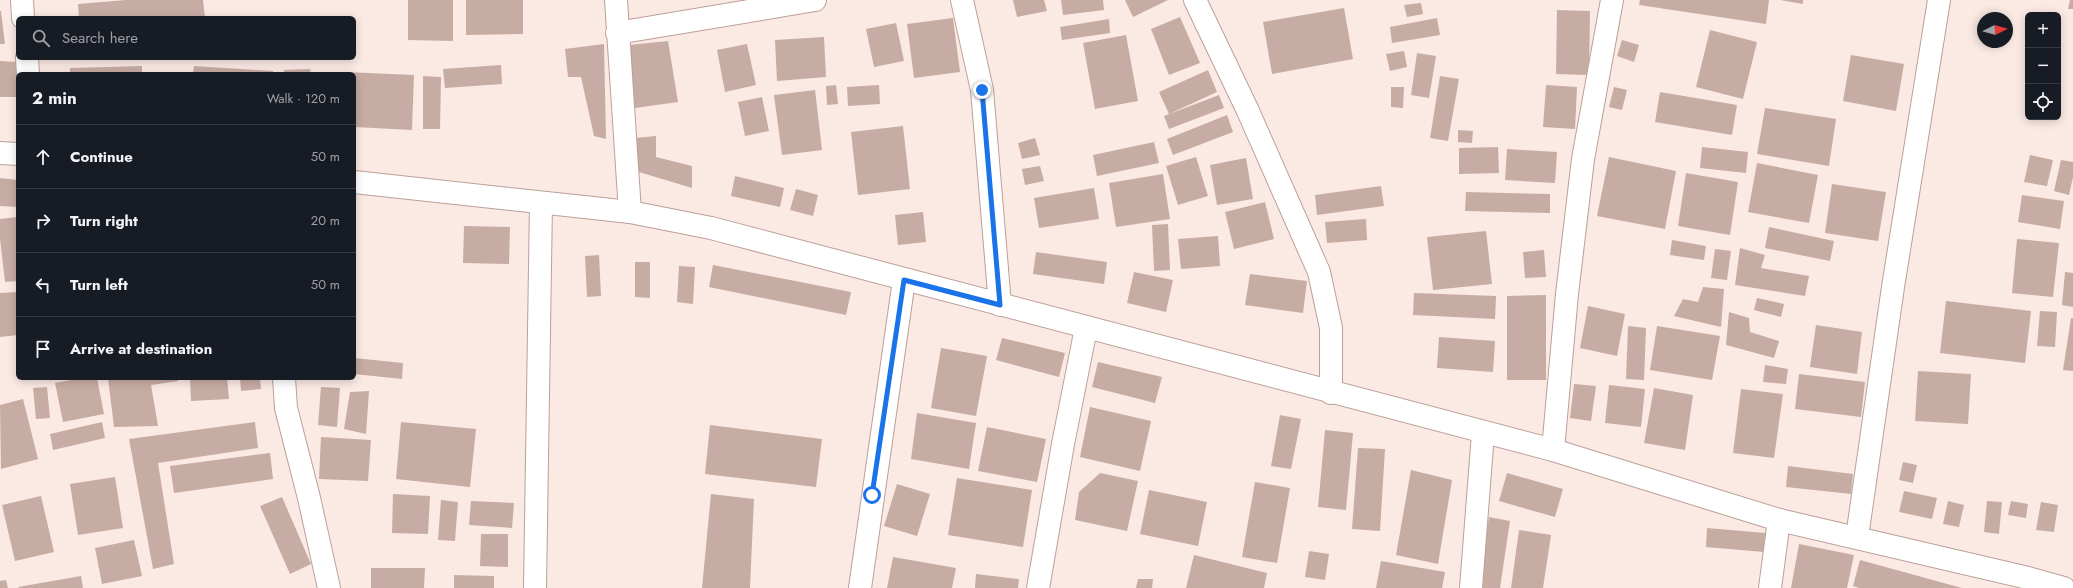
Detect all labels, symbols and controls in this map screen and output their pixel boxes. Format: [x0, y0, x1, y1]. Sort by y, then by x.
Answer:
north arrow [1977, 12, 2013, 48]
map controls [2025, 12, 2061, 120]
button: + [2025, 12, 2061, 48]
search box [16, 16, 356, 60]
icon: search [30, 27, 52, 49]
text: Search here [62, 27, 138, 49]
button: − [2025, 48, 2061, 84]
route end [973, 81, 991, 99]
button: locate [2025, 84, 2061, 120]
text: 2 min [32, 86, 77, 110]
text: Walk · 120 m [267, 89, 340, 108]
icon: ahead [32, 146, 54, 168]
text: Continue [70, 146, 133, 168]
text: 50 m [311, 147, 340, 166]
icon: right [32, 210, 54, 232]
text: Turn right [70, 210, 138, 232]
text: 20 m [311, 211, 340, 230]
icon: left [32, 274, 54, 296]
text: Turn left [70, 274, 128, 296]
text: 50 m [311, 275, 340, 294]
icon: arrive [32, 338, 54, 360]
text: Arrive at destination [70, 338, 212, 360]
route start [863, 486, 881, 504]

